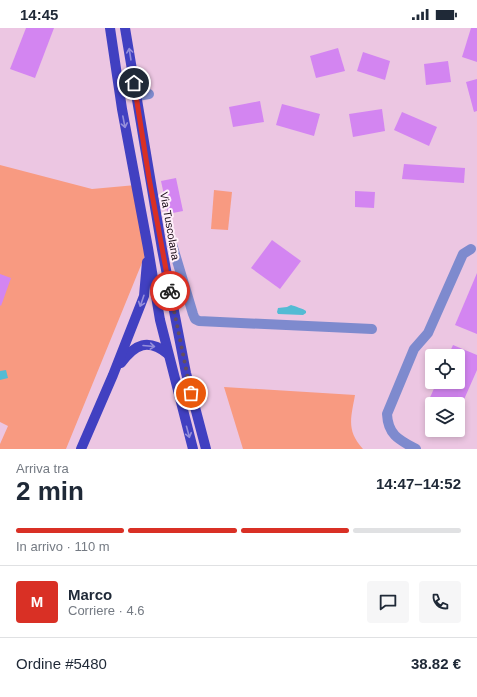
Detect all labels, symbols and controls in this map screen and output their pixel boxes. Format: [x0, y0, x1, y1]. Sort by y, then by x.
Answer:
text: 14:45 [20, 6, 58, 23]
one-way arrow [125, 48, 133, 61]
pin [117, 66, 151, 100]
icon: home [123, 72, 145, 94]
one-way arrow [121, 115, 129, 128]
street label: Via Tuscolana [158, 191, 182, 262]
courier [150, 271, 190, 311]
icon: bike [159, 280, 181, 302]
one-way arrow [138, 294, 145, 307]
one-way arrow [142, 342, 155, 349]
map controls [425, 349, 465, 437]
button: locate [425, 349, 465, 389]
pin [174, 376, 208, 410]
icon: bag [180, 382, 202, 404]
button: layers [425, 397, 465, 437]
one-way arrow [185, 425, 192, 438]
text: Arriva tra [16, 461, 69, 476]
text: 14:47–14:52 [376, 475, 461, 492]
text: 2 min [16, 476, 84, 506]
text: In arrivo · 110 m [16, 539, 110, 554]
button: chat [367, 581, 409, 623]
button: phone [419, 581, 461, 623]
text: Marco [68, 586, 112, 603]
text: M [31, 593, 43, 610]
text: Corriere · 4.6 [68, 603, 145, 618]
text: Ordine #5480 [16, 655, 107, 672]
text: 38.82 € [411, 655, 461, 672]

